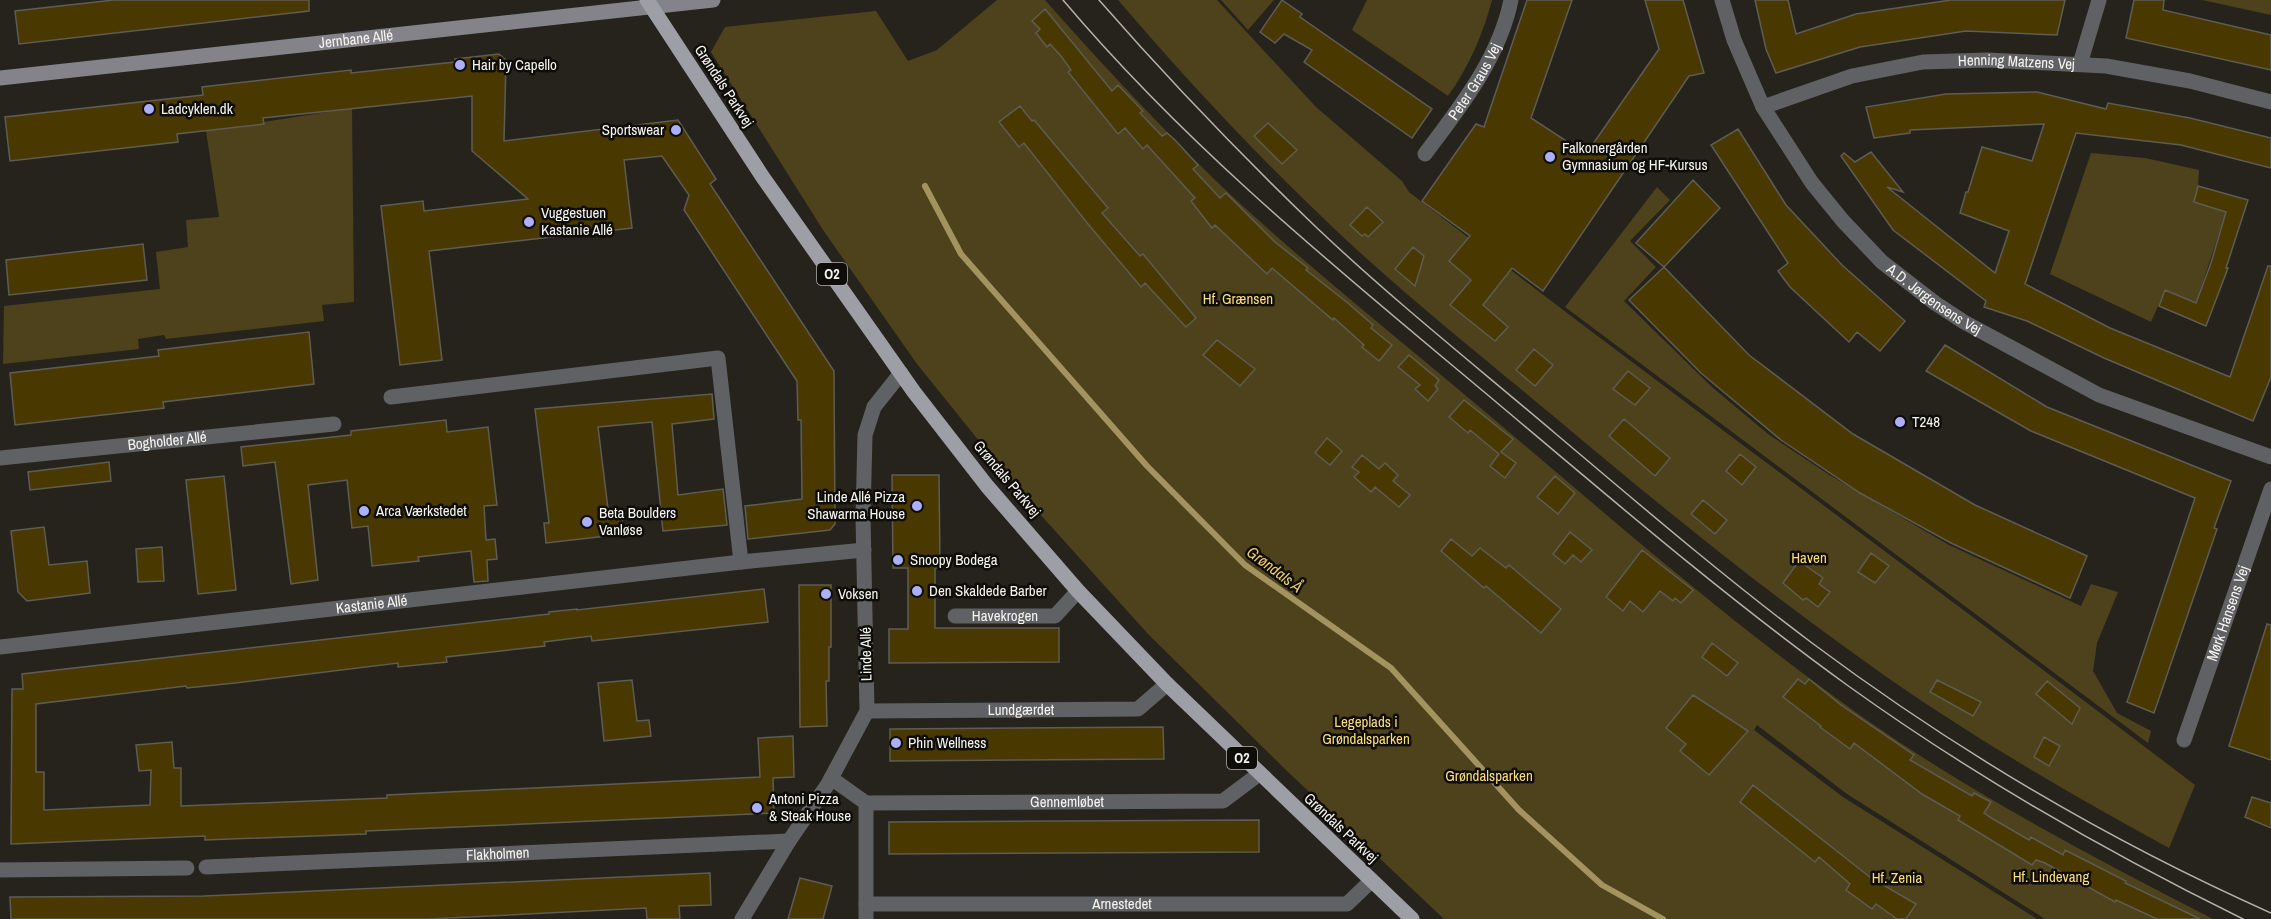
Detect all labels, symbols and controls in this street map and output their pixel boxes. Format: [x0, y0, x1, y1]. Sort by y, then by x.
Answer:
street label: Jernbane Allé [318, 24, 394, 53]
street label: Grøndals Parkvej [690, 40, 759, 131]
street label: Peter Graus Vej [1443, 40, 1506, 124]
street label: Henning Matzens Vej [1958, 49, 2075, 74]
place label: Hair by Capello [472, 54, 557, 75]
marker: Hair by Capello [453, 58, 467, 72]
place label: Ladcyklen.dk [161, 98, 234, 119]
marker: Ladcyklen.dk [142, 102, 156, 116]
place label: Sportswear [602, 119, 664, 140]
marker: Sportswear [669, 123, 683, 137]
place label: Falkonergården Gymnasium og HF-Kursus [1562, 137, 1708, 175]
marker: Falkonergården Gymnasium og HF-Kursus [1543, 150, 1557, 164]
place label: Vuggestuen Kastanie Allé [541, 202, 613, 240]
marker: Vuggestuen Kastanie Allé [522, 215, 536, 229]
street label: A.D. Jørgensens Vej [1882, 258, 1985, 339]
road number: O2 [817, 263, 847, 285]
park label: Hf. Grænsen [1203, 288, 1273, 309]
place label: T248 [1912, 411, 1940, 432]
marker: T248 [1893, 415, 1907, 429]
street label: Bogholder Allé [127, 426, 208, 455]
street label: Grøndals Parkvej [969, 436, 1046, 522]
place label: Linde Allé Pizza Shawarma House [807, 486, 905, 524]
marker: Linde Allé Pizza Shawarma House [910, 499, 924, 513]
place label: Arca Værkstedet [375, 500, 467, 521]
place label: Beta Boulders Vanløse [599, 502, 676, 540]
marker: Arca Værkstedet [357, 504, 371, 518]
marker: Beta Boulders Vanløse [580, 515, 594, 529]
water label: Grøndals Å [1243, 541, 1308, 597]
park label: Haven [1791, 547, 1827, 568]
place label: Snoopy Bodega [910, 549, 998, 570]
marker: Snoopy Bodega [891, 553, 905, 567]
street label: Mørk Hansens Vej [2201, 563, 2254, 664]
place label: Den Skaldede Barber [929, 580, 1047, 601]
place label: Voksen [838, 583, 878, 604]
marker: Den Skaldede Barber [910, 584, 924, 598]
marker: Voksen [819, 587, 833, 601]
street label: Kastanie Allé [335, 589, 409, 618]
street label: Havekrogen [972, 605, 1038, 626]
street label: Linde Allé [855, 627, 876, 681]
street label: Lundgærdet [988, 699, 1055, 720]
park label: Legeplads i Grøndalsparken [1322, 711, 1410, 749]
place label: Phin Wellness [908, 732, 986, 753]
marker: Phin Wellness [889, 736, 903, 750]
road number: O2 [1227, 747, 1257, 769]
park label: Grøndalsparken [1445, 765, 1533, 786]
place label: Antoni Pizza & Steak House [768, 788, 851, 826]
street label: Grøndals Parkvej [1300, 788, 1383, 867]
street label: Gennemløbet [1030, 791, 1105, 812]
marker: Antoni Pizza & Steak House [750, 801, 764, 815]
street label: Flakholmen [465, 842, 530, 865]
park label: Hf. Lindevang [2013, 866, 2089, 887]
park label: Hf. Zenia [1872, 867, 1922, 888]
street label: Arnestedet [1091, 893, 1152, 914]

